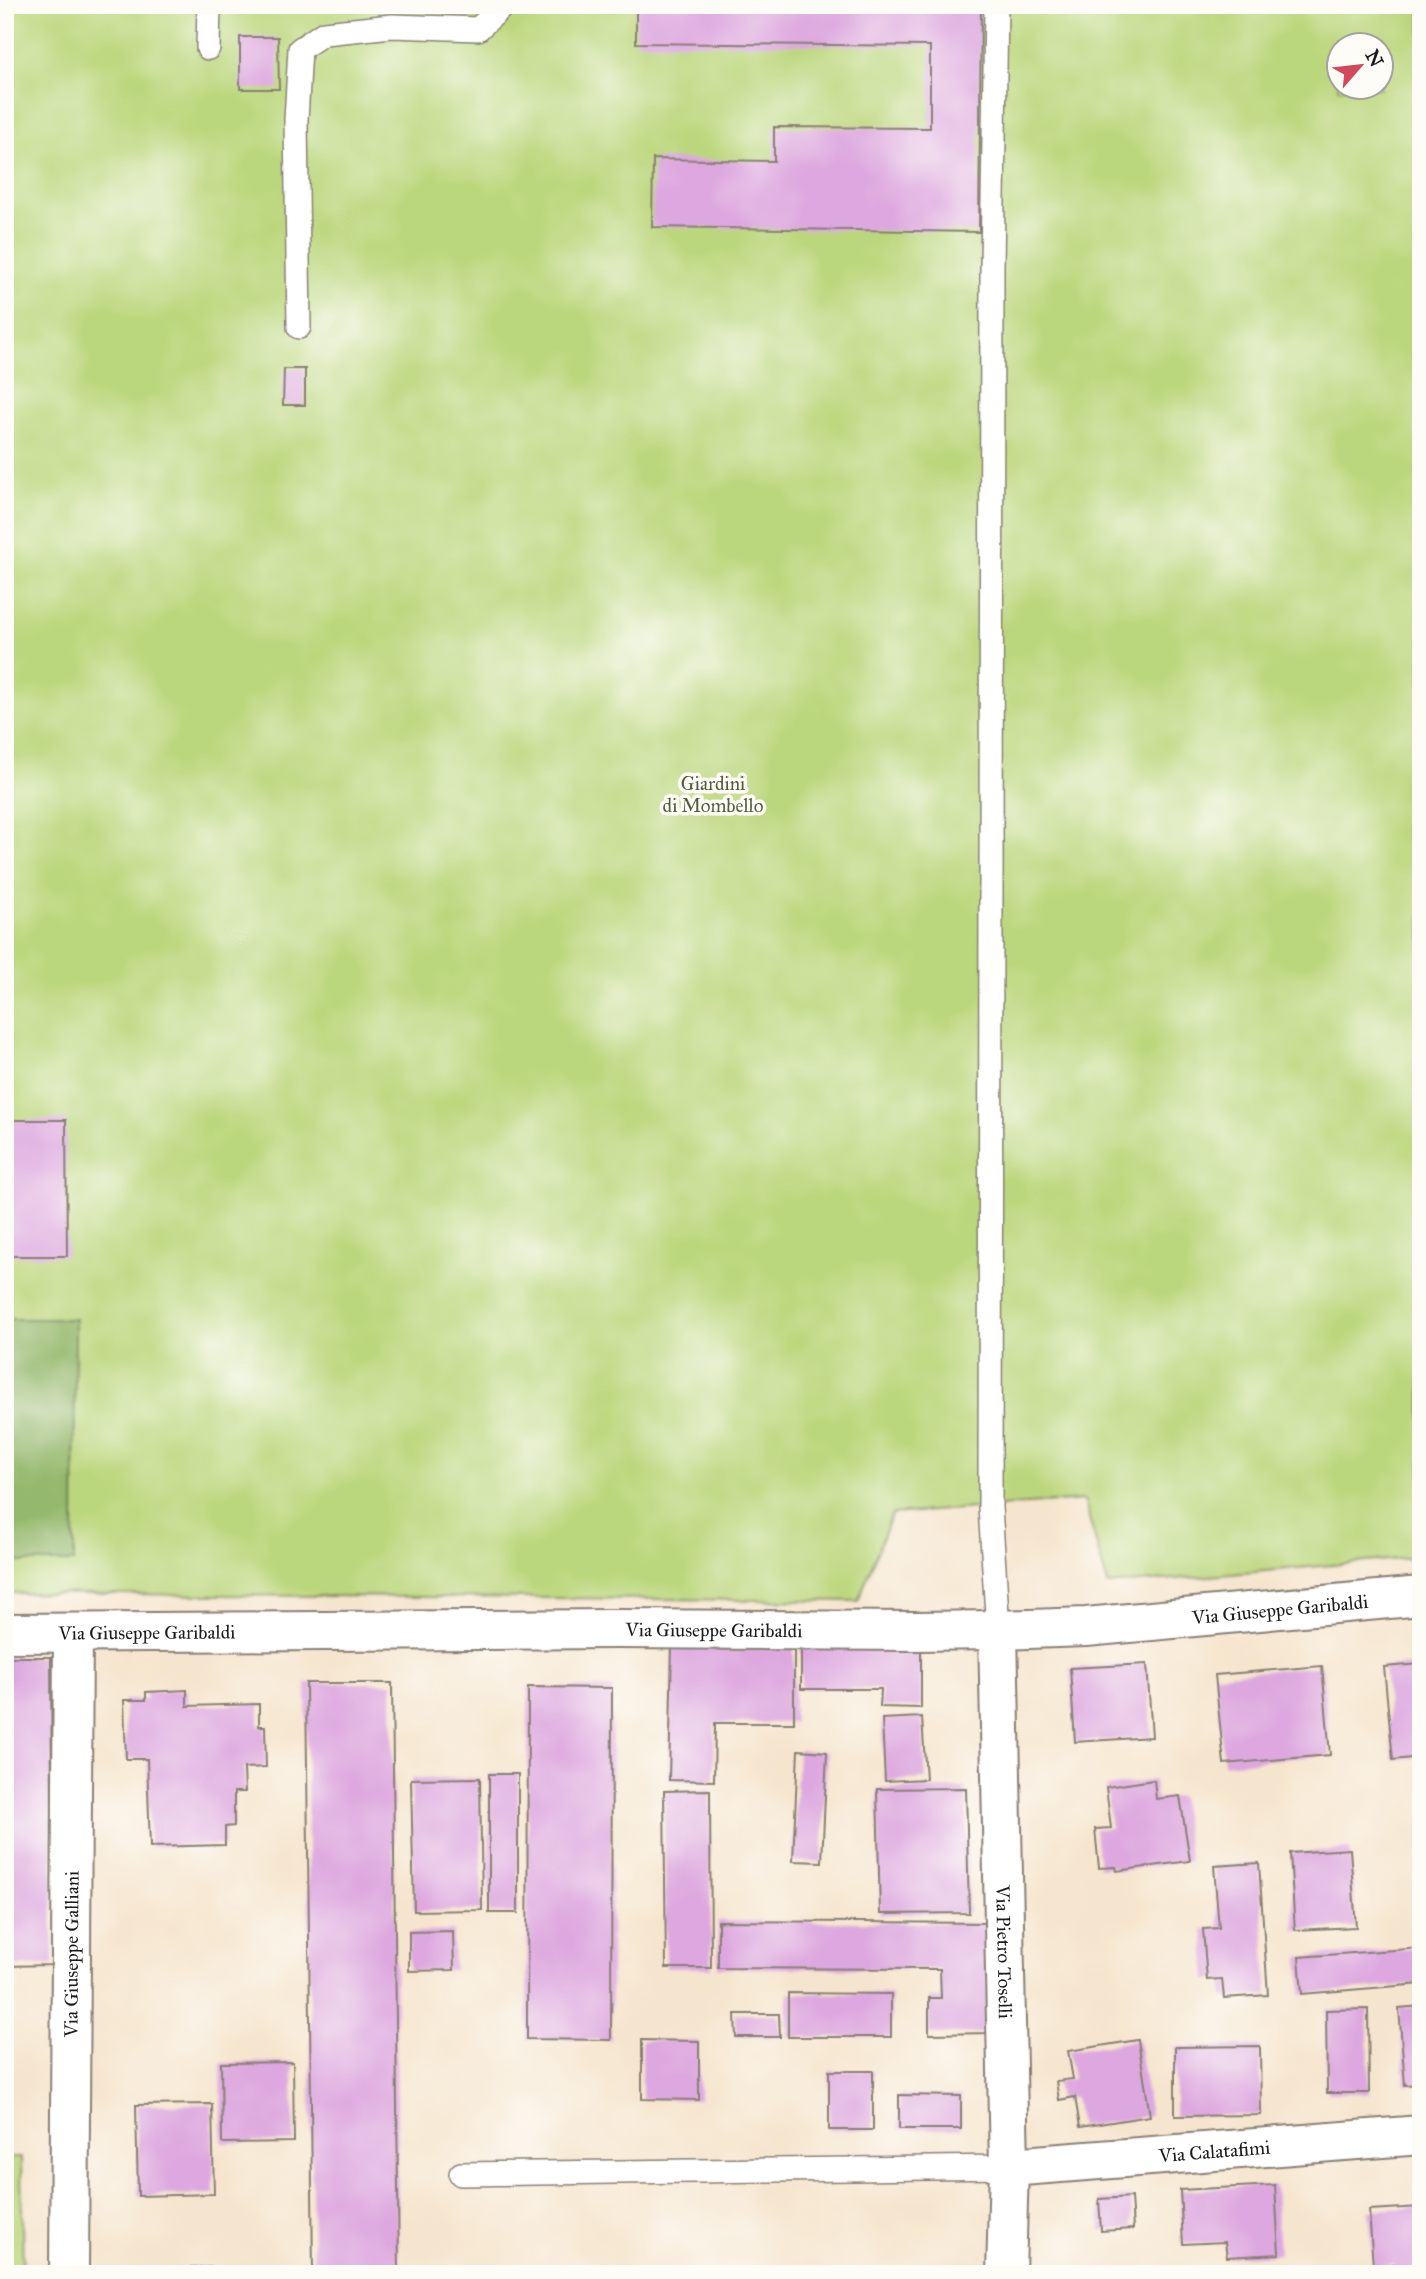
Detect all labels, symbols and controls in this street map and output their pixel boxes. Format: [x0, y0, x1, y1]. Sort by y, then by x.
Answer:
north arrow [1324, 32, 1394, 102]
text: N [1361, 46, 1389, 71]
park label: Giardini di Mombello [663, 772, 764, 817]
street label: Via Giuseppe Garibaldi [1190, 1589, 1369, 1629]
street label: Via Giuseppe Garibaldi [624, 1618, 803, 1642]
street label: Via Giuseppe Garibaldi [57, 1620, 236, 1644]
street label: Via Giuseppe Galliani [59, 1871, 83, 2038]
street label: Via Pietro Toselli [992, 1884, 1017, 2019]
street label: Via Calatafimi [1157, 2135, 1271, 2167]

